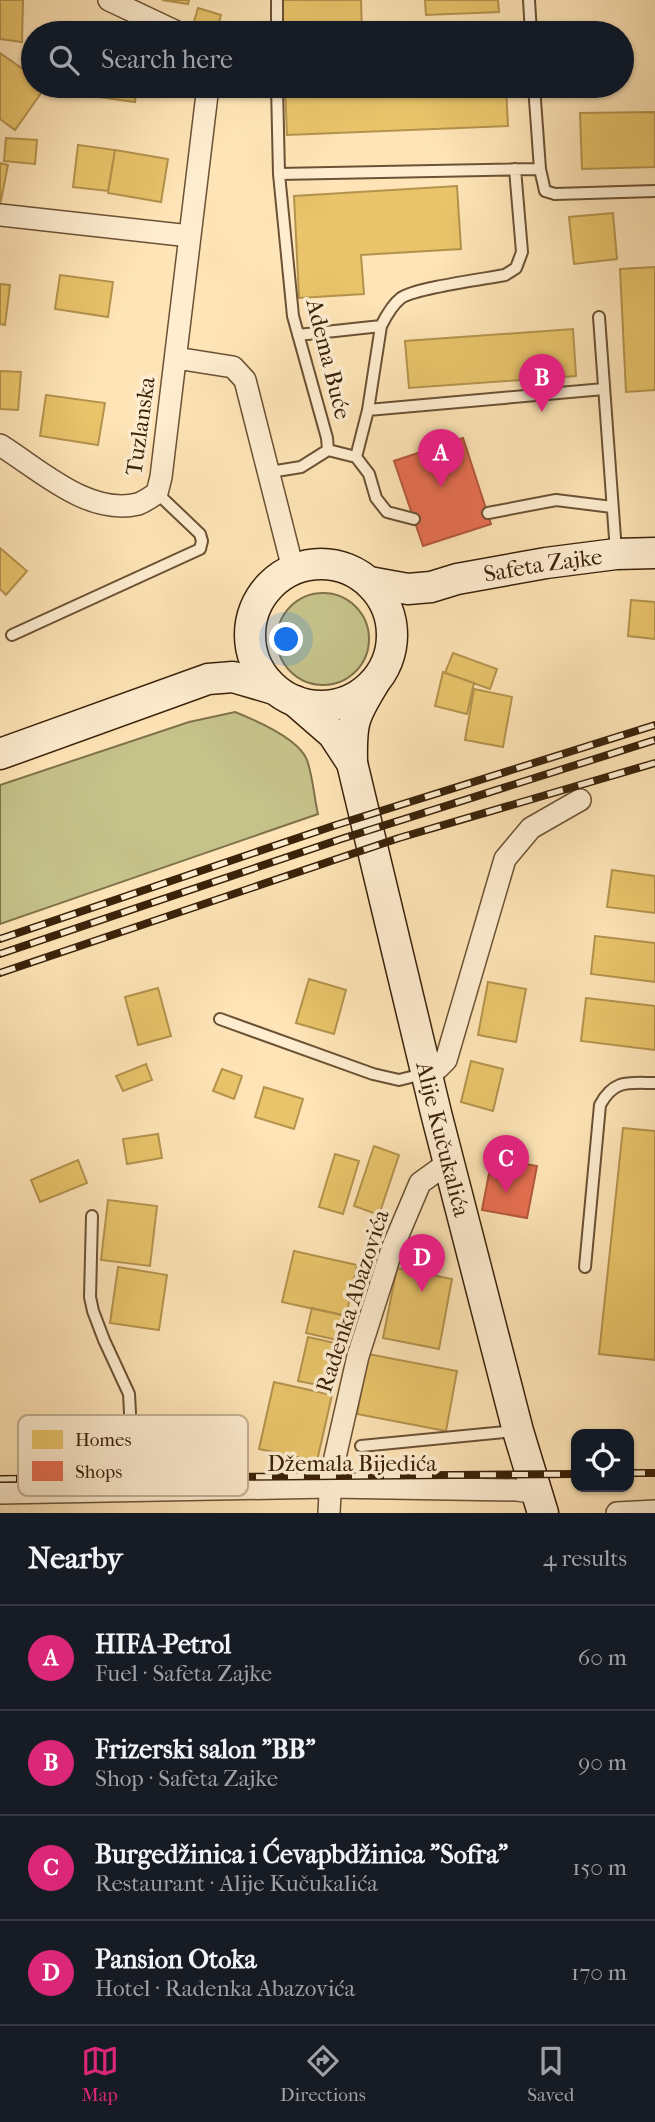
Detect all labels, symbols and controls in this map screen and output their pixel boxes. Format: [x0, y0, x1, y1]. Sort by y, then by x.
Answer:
search box [21, 21, 634, 98]
icon: search [45, 41, 83, 79]
text: Search here [101, 44, 233, 75]
street label: Adema Buće [300, 295, 356, 422]
pin: B [519, 354, 565, 412]
street label: Tuzlanska [120, 375, 161, 477]
pin: A [418, 429, 464, 487]
street label: Safeta Zajke [481, 543, 604, 588]
your location [269, 622, 303, 656]
street label: Alije Kučukalića [410, 1058, 475, 1220]
pin: C [483, 1135, 529, 1193]
street label: Radenka Abazovića [310, 1206, 395, 1396]
pin: D [399, 1234, 445, 1292]
legend [18, 1415, 248, 1496]
text: Homes [75, 1429, 131, 1451]
map controls [571, 1429, 634, 1492]
button: locate [571, 1429, 634, 1492]
street label: Džemala Bijedića [267, 1450, 437, 1477]
text: Shops [75, 1461, 122, 1483]
text: Nearby [28, 1541, 123, 1576]
text: 4 results [543, 1545, 627, 1572]
text: HIFA-Petrol [95, 1629, 231, 1660]
text: A [44, 1644, 58, 1671]
text: 60 m [578, 1644, 627, 1671]
text: Fuel · Safeta Zajke [95, 1660, 272, 1687]
text: Frizerski salon "BB" [95, 1734, 316, 1765]
text: B [44, 1749, 58, 1776]
text: 90 m [578, 1749, 627, 1776]
text: Shop · Safeta Zajke [95, 1765, 278, 1792]
text: Burgedžinica i Ćevapbdžinica "Sofra" [95, 1839, 508, 1870]
text: C [43, 1854, 59, 1881]
text: 150 m [572, 1854, 627, 1881]
text: Restaurant · Alije Kučukalića [95, 1870, 378, 1897]
text: Pansion Otoka [95, 1944, 257, 1975]
text: D [42, 1959, 60, 1986]
text: 170 m [571, 1959, 627, 1986]
text: Hotel · Radenka Abazovića [95, 1975, 355, 2002]
tab: Map [81, 2042, 119, 2106]
tab: Directions [280, 2042, 366, 2106]
tab: Saved [527, 2042, 574, 2106]

